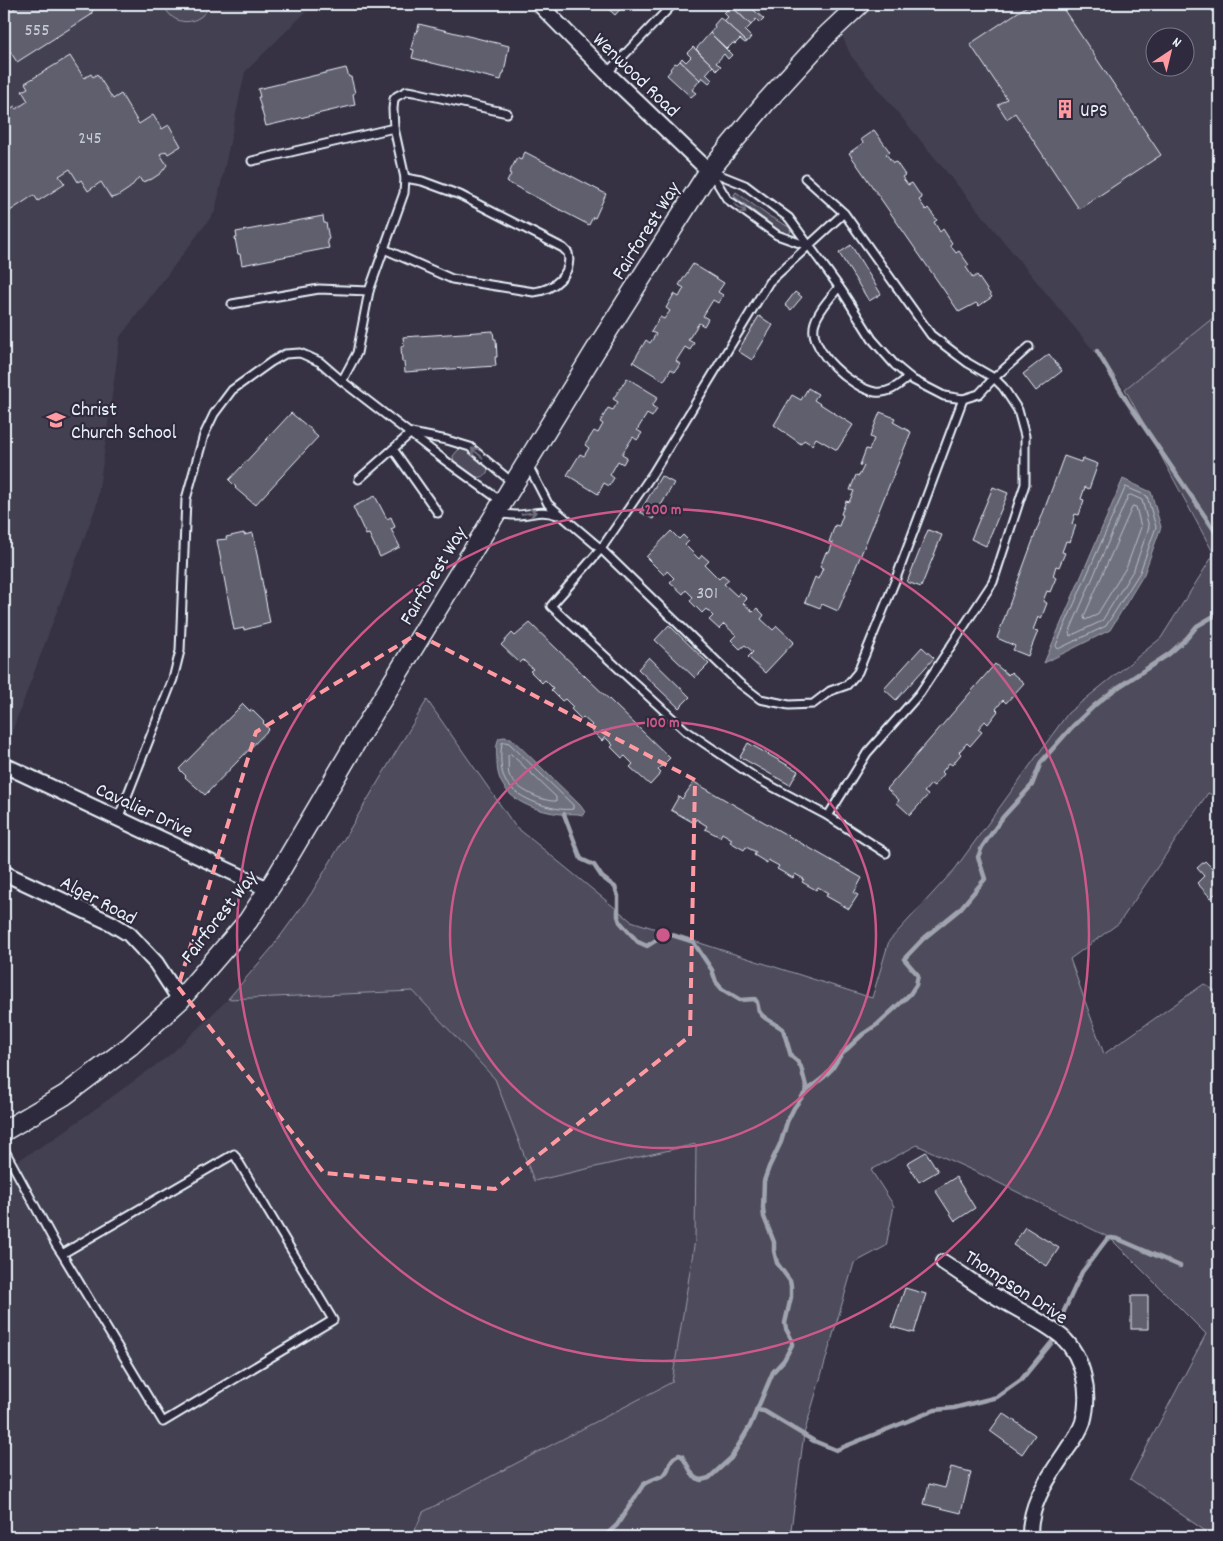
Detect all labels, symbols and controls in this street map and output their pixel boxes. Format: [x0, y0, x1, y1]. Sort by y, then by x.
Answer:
house number: 555 [24, 19, 50, 44]
street label: Wenwood Road [585, 27, 685, 125]
north arrow [1146, 28, 1196, 78]
text: N [1168, 33, 1185, 53]
building icon: UPS [1054, 98, 1076, 120]
place label: UPS [1080, 98, 1108, 126]
house number: 245 [78, 127, 102, 152]
street label: Fairforest Way [606, 176, 689, 286]
one-way arrow [732, 203, 746, 213]
place label: Christ Church School [71, 397, 177, 448]
school or university icon: Christ Church School [45, 409, 67, 431]
one-way arrow [471, 447, 484, 458]
text: 200 m [645, 500, 681, 522]
one-way arrow [521, 508, 537, 518]
street label: Fairforest Way [394, 521, 476, 631]
house number: 301 [696, 582, 718, 607]
text: 100 m [646, 713, 680, 735]
street label: Cavalier Drive [90, 777, 197, 847]
street label: Fairforest Way [175, 865, 266, 970]
street label: Alger Road [55, 870, 141, 933]
centre of rings [654, 926, 672, 944]
street label: Thompson Drive [958, 1244, 1073, 1333]

